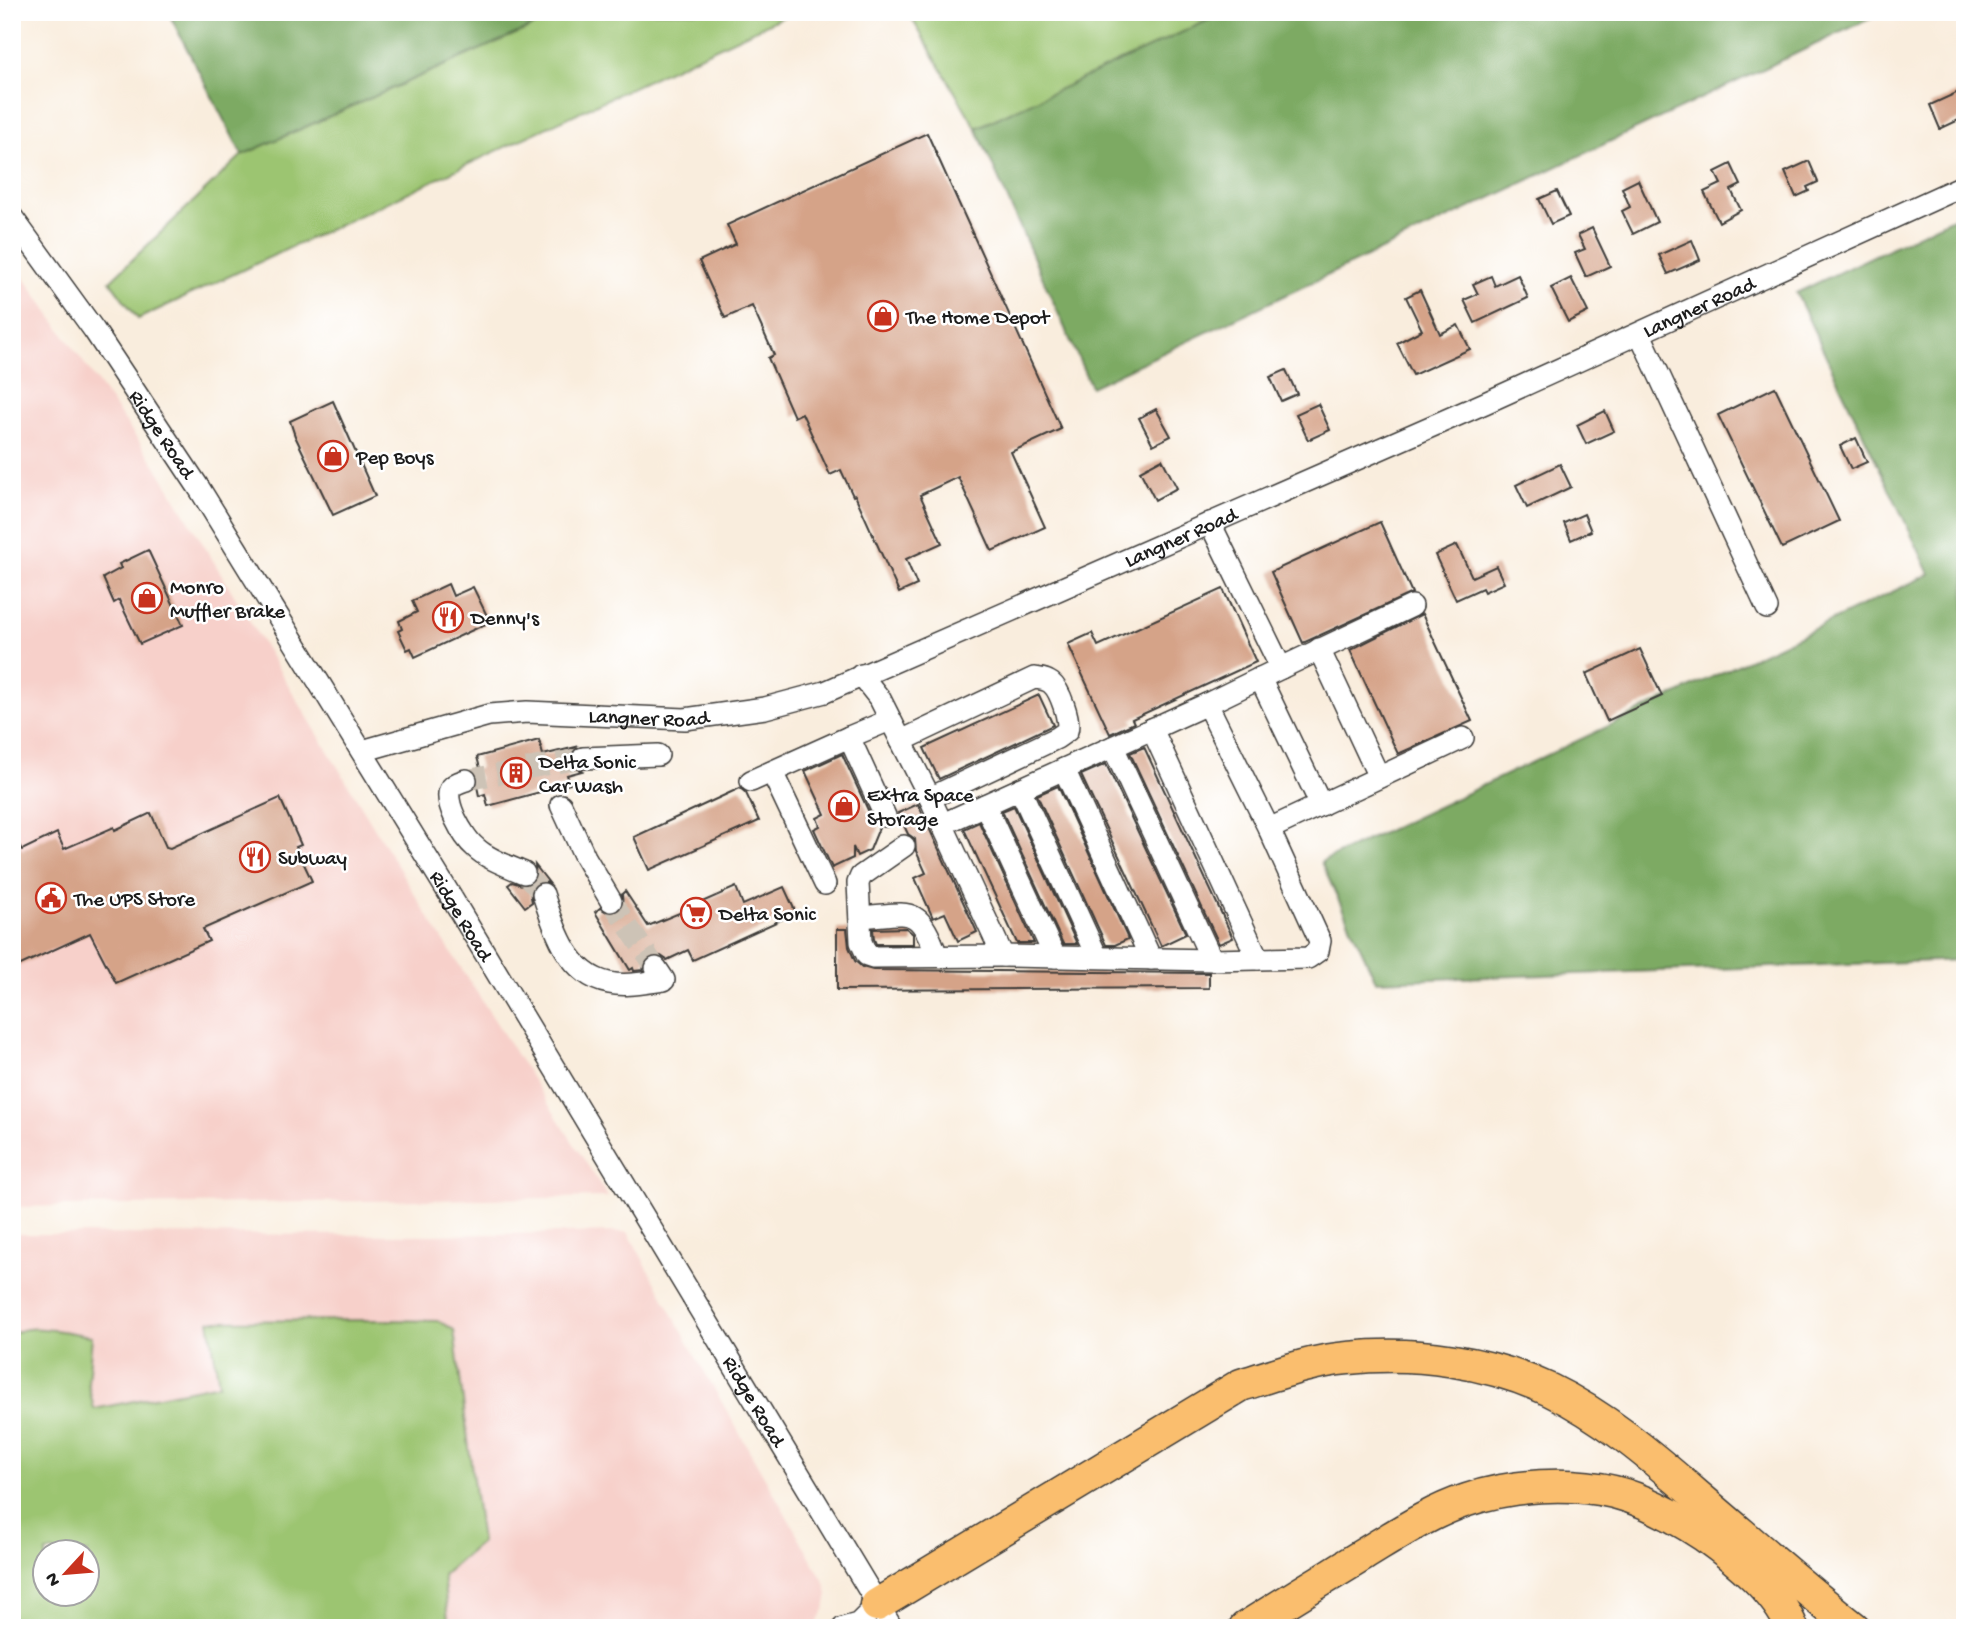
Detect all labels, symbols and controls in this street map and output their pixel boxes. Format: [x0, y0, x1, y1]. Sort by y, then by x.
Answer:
street label: Langner Road [1640, 272, 1761, 346]
shop icon: The Home Depot [866, 299, 900, 333]
place label: The Home Depot [905, 307, 1052, 332]
street label: Ridge Road [121, 386, 199, 486]
shop icon: Pep Boys [316, 439, 350, 473]
place label: Pep Boys [355, 447, 435, 472]
street label: Langner Road [1122, 503, 1243, 575]
place label: Monro Muffler Brake [170, 577, 286, 626]
shop icon: Monro Muffler Brake [130, 581, 164, 615]
restaurant icon: Denny's [431, 600, 465, 634]
place label: Denny's [469, 608, 540, 633]
street label: Langner Road [588, 706, 713, 735]
place label: Delta Sonic Car Wash [537, 752, 637, 801]
building icon: Delta Sonic Car Wash [499, 756, 533, 790]
place label: Extra Space Storage [867, 785, 975, 834]
shop icon: Extra Space Storage [827, 789, 861, 823]
restaurant icon: Subway [238, 840, 272, 874]
place label: Subway [278, 848, 347, 873]
street label: Ridge Road [422, 867, 497, 968]
public building icon: The UPS Store [34, 881, 68, 915]
place label: The UPS Store [73, 889, 196, 914]
supermarket icon: Delta Sonic [679, 896, 713, 930]
place label: Delta Sonic [717, 904, 817, 929]
street label: Ridge Road [715, 1353, 790, 1454]
north arrow [32, 1538, 102, 1608]
text: N [41, 1568, 67, 1590]

